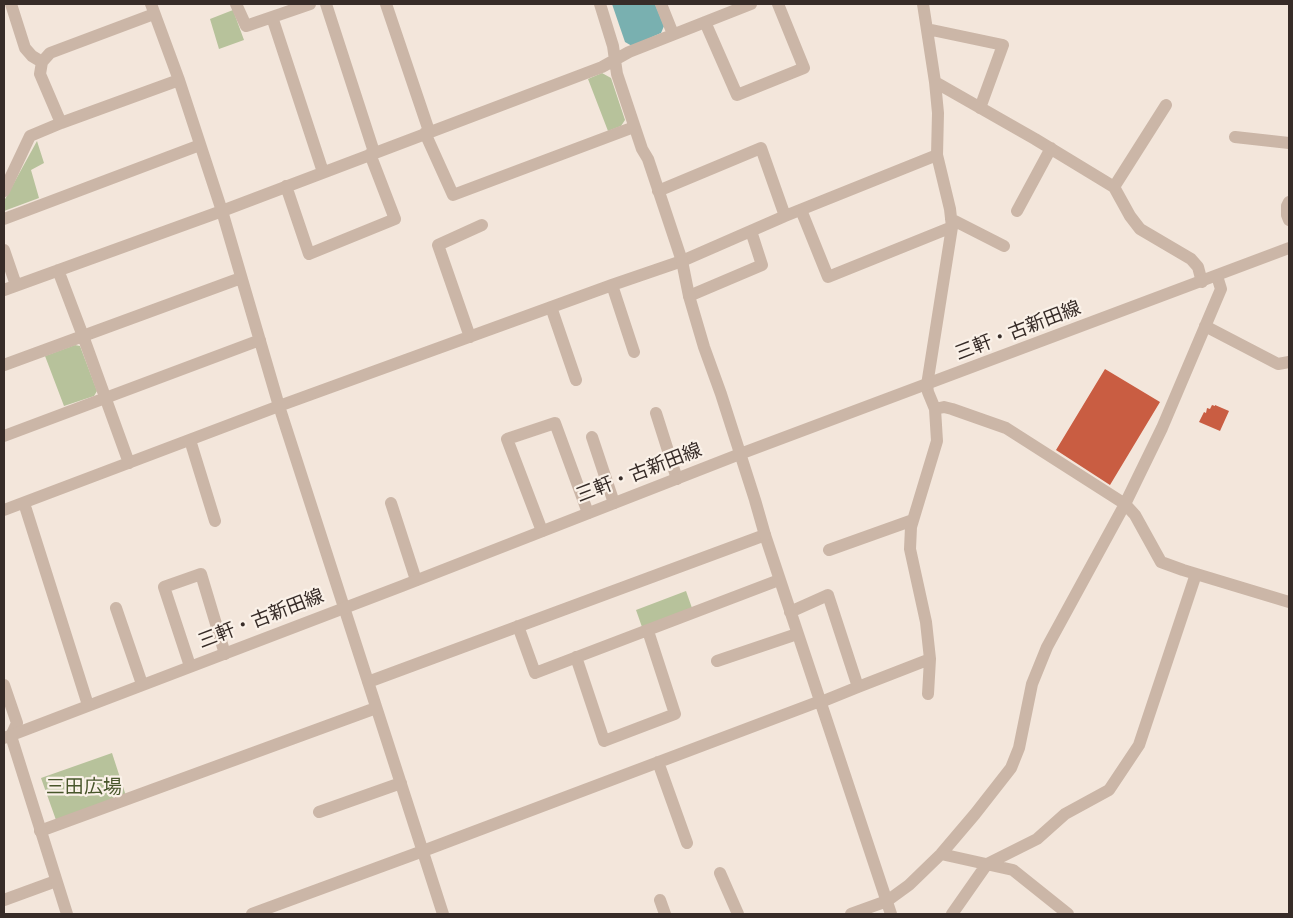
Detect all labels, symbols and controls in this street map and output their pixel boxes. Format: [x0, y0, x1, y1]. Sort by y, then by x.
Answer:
street label: 三軒・古新田線 [952, 297, 1084, 365]
street label: 三軒・古新田線 [573, 439, 705, 507]
street label: 三軒・古新田線 [195, 585, 327, 653]
park label: 三田広場 [46, 776, 122, 798]

